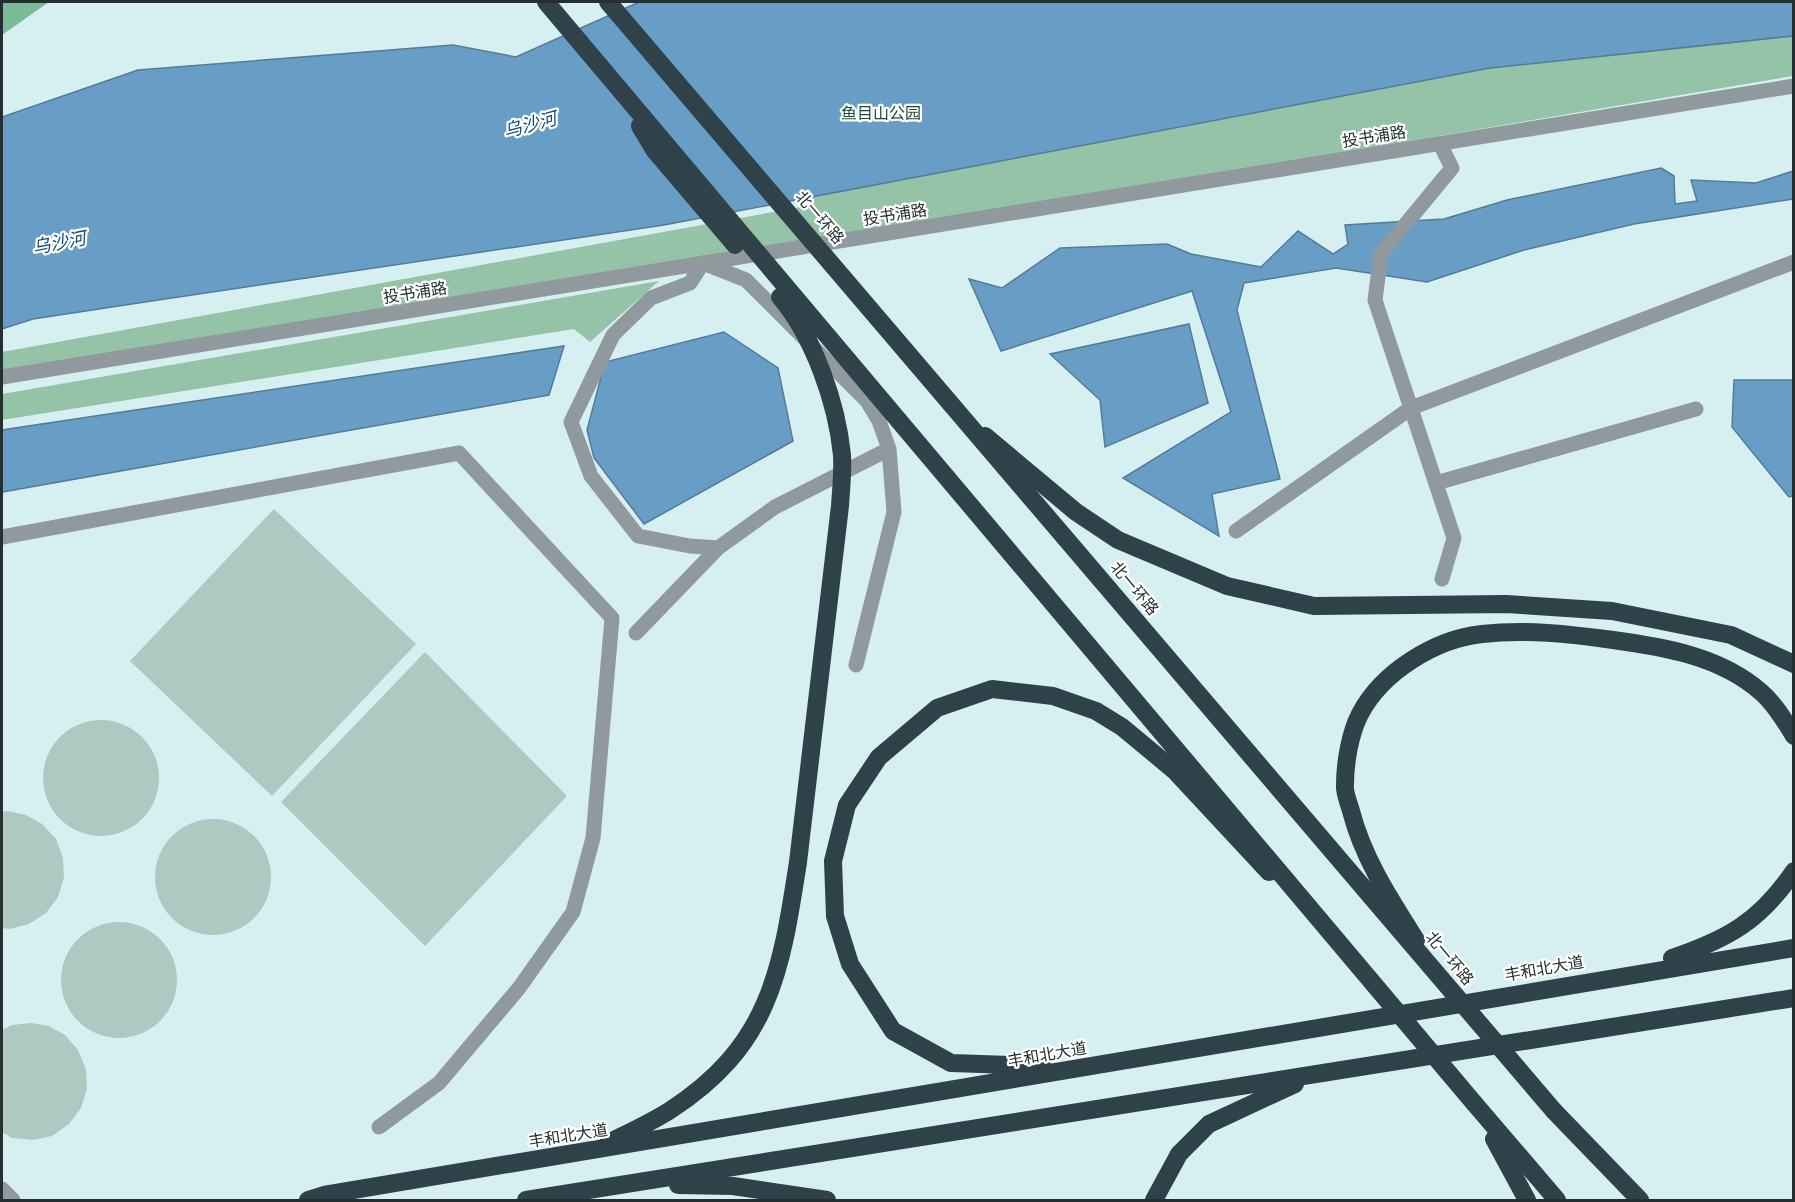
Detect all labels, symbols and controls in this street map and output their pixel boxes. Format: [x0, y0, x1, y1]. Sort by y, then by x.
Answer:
park label: 鱼目山公园 [841, 103, 921, 123]
water label: 乌沙河 [501, 106, 562, 143]
street label: 投书浦路 [1341, 121, 1407, 151]
street label: 北一环路 [791, 186, 849, 248]
street label: 投书浦路 [862, 199, 928, 229]
water label: 乌沙河 [30, 225, 91, 259]
street label: 投书浦路 [382, 277, 448, 307]
street label: 北一环路 [1107, 557, 1163, 619]
street label: 北一环路 [1422, 927, 1478, 989]
street label: 丰和北大道 [1503, 951, 1585, 985]
street label: 丰和北大道 [1006, 1037, 1088, 1071]
street label: 丰和北大道 [527, 1119, 609, 1151]

